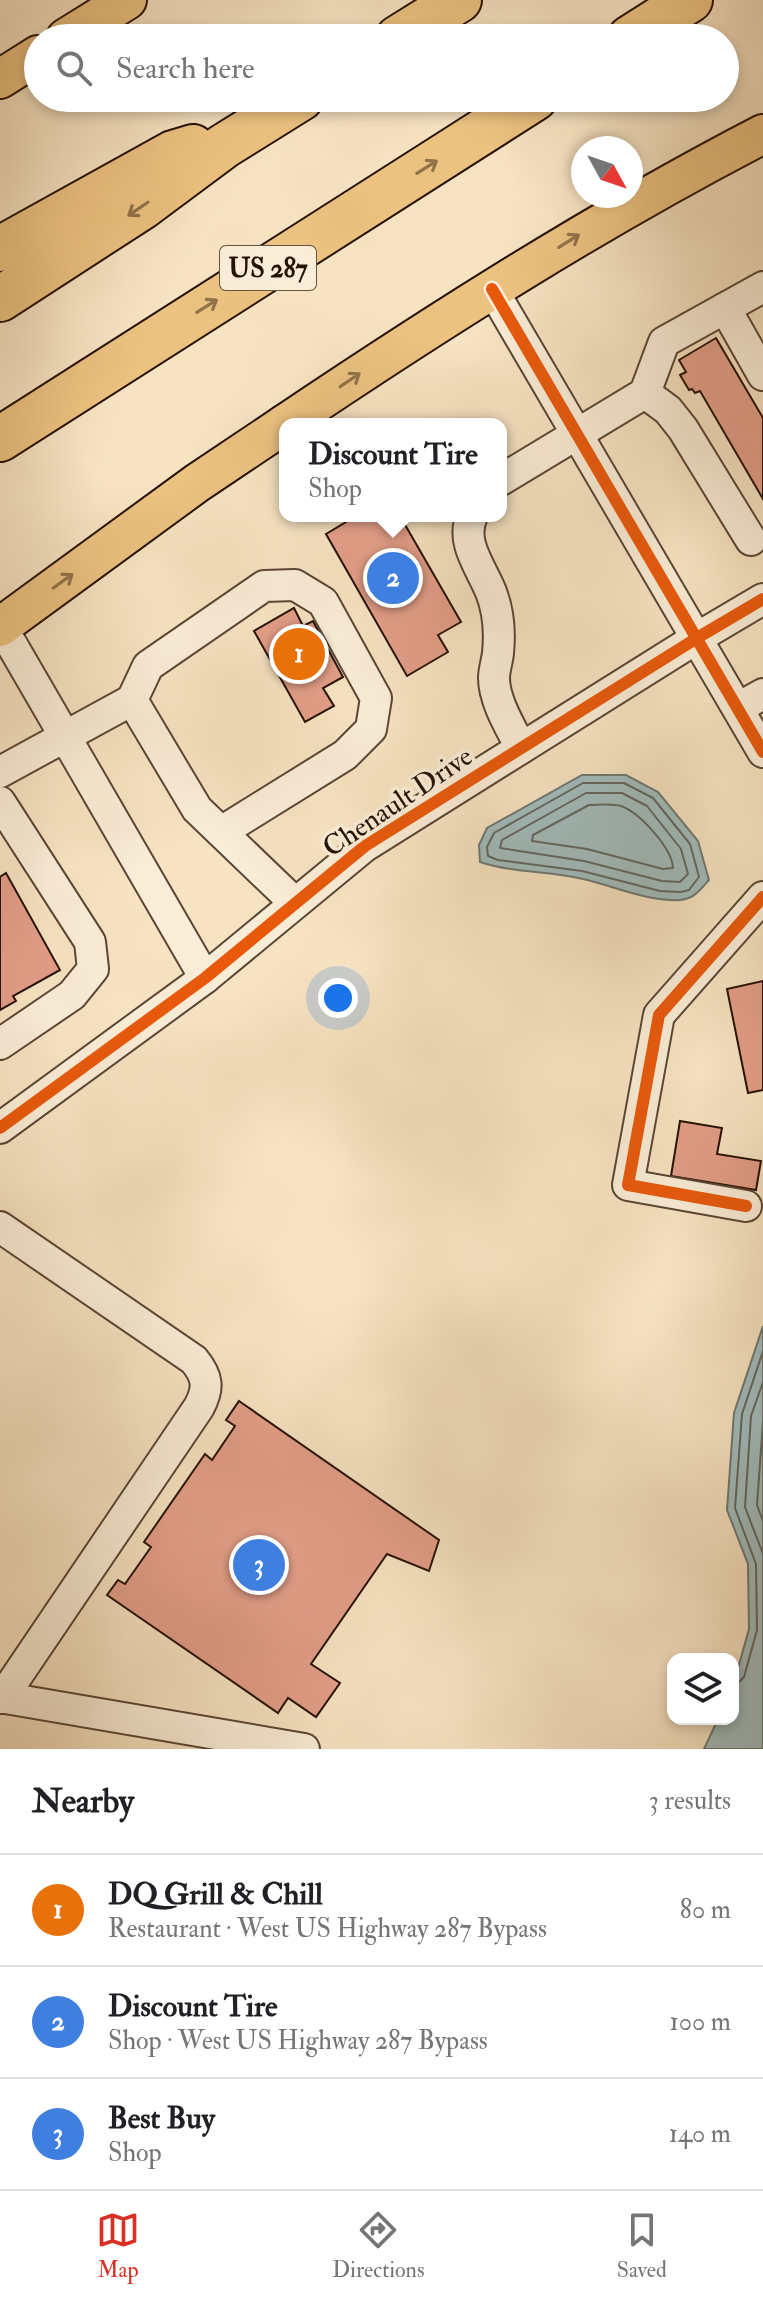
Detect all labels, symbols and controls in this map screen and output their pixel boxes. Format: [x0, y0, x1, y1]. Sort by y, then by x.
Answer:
search box [24, 24, 739, 112]
icon: search [52, 46, 96, 90]
text: Search here [116, 50, 255, 87]
north arrow [571, 136, 643, 208]
one-way arrow [415, 158, 438, 174]
one-way arrow [128, 201, 150, 217]
one-way arrow [557, 232, 580, 248]
road number: US 287 [220, 246, 316, 290]
one-way arrow [195, 298, 218, 314]
one-way arrow [338, 372, 361, 388]
popup [279, 418, 507, 522]
text: Discount Tire [308, 436, 478, 473]
text: Shop [308, 473, 362, 505]
pin: 2 [367, 548, 419, 608]
one-way arrow [52, 573, 73, 590]
pin: 1 [273, 624, 325, 684]
street label: Chenault Drive [316, 739, 480, 865]
your location [318, 978, 358, 1018]
pin: 3 [233, 1535, 285, 1595]
map controls [667, 1653, 739, 1725]
button: layers [667, 1653, 739, 1725]
text: Nearby [32, 1780, 134, 1823]
text: 3 results [649, 1785, 731, 1817]
text: DQ Grill & Chill [108, 1876, 323, 1913]
text: 1 [53, 1894, 63, 1926]
text: 80 m [680, 1894, 731, 1926]
text: Restaurant · West US Highway 287 Bypass [108, 1913, 547, 1945]
text: Discount Tire [108, 1988, 278, 2025]
text: 2 [51, 2006, 65, 2038]
text: 100 m [670, 2006, 731, 2038]
text: Shop · West US Highway 287 Bypass [108, 2025, 488, 2057]
text: Best Buy [108, 2100, 215, 2137]
text: 3 [53, 2118, 63, 2150]
text: 140 m [669, 2118, 731, 2150]
text: Shop [108, 2137, 162, 2169]
tab: Map [96, 2208, 140, 2284]
tab: Directions [332, 2208, 425, 2284]
tab: Saved [617, 2208, 667, 2284]

